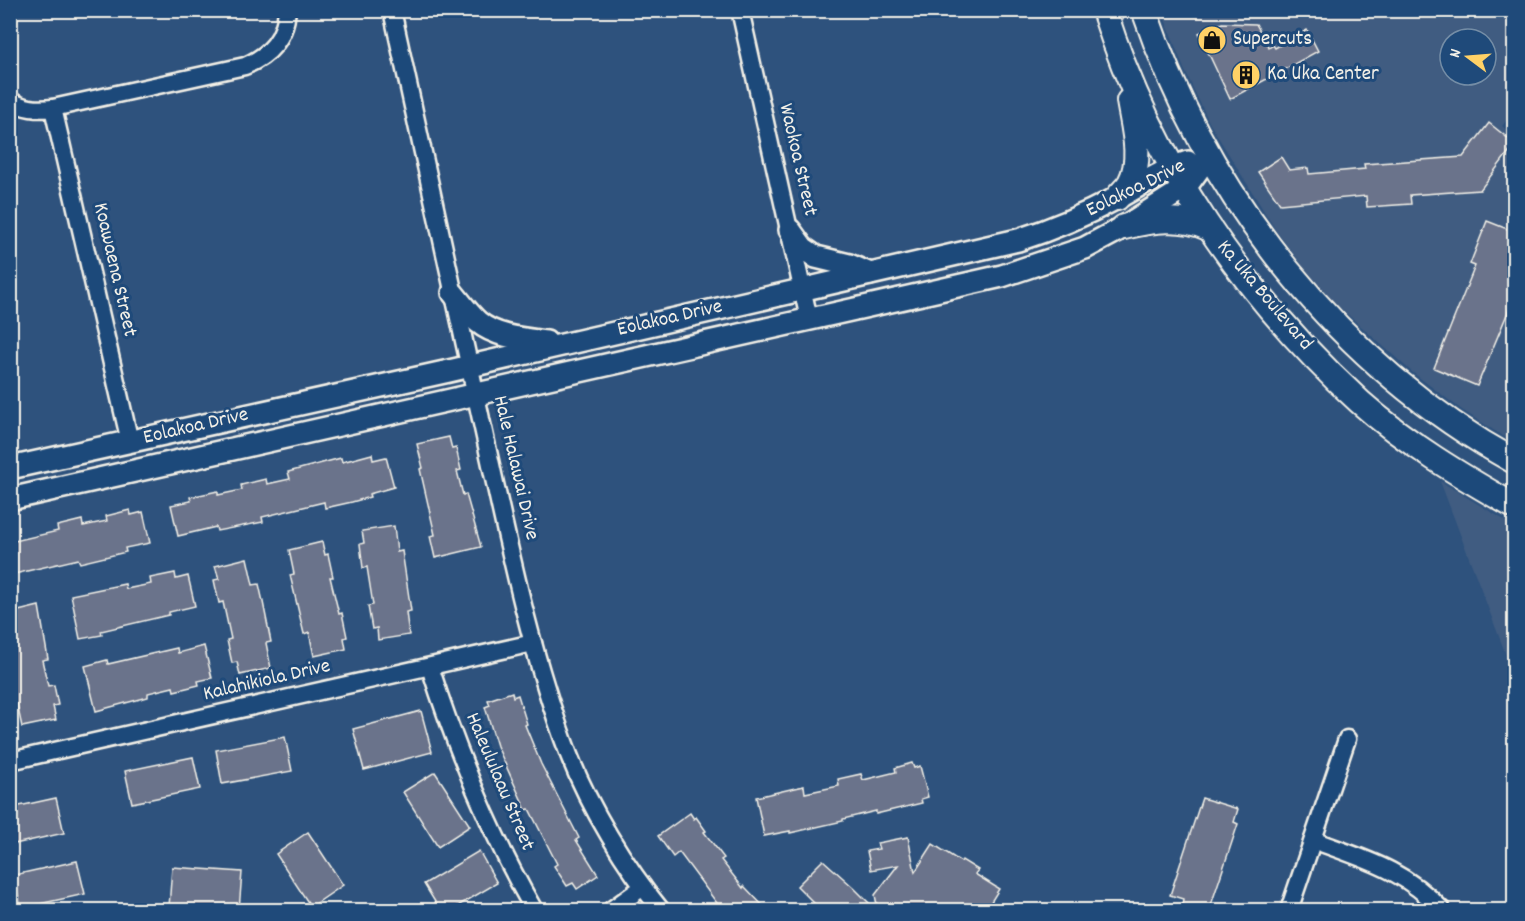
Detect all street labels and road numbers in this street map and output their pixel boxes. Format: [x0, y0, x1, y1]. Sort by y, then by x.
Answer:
street label: Waokoa Street [769, 101, 825, 220]
street label: Eolakoa Drive [1081, 152, 1191, 226]
street label: Koawaena Street [84, 200, 144, 340]
street label: Ka Uka Boulevard [1209, 234, 1319, 358]
street label: Eolakoa Drive [615, 292, 725, 346]
street label: Hale Halawai Drive [484, 393, 546, 543]
street label: Eolakoa Drive [141, 400, 251, 454]
street label: Kalahikiola Drive [200, 652, 334, 710]
street label: Haleululaau Street [456, 708, 542, 856]

